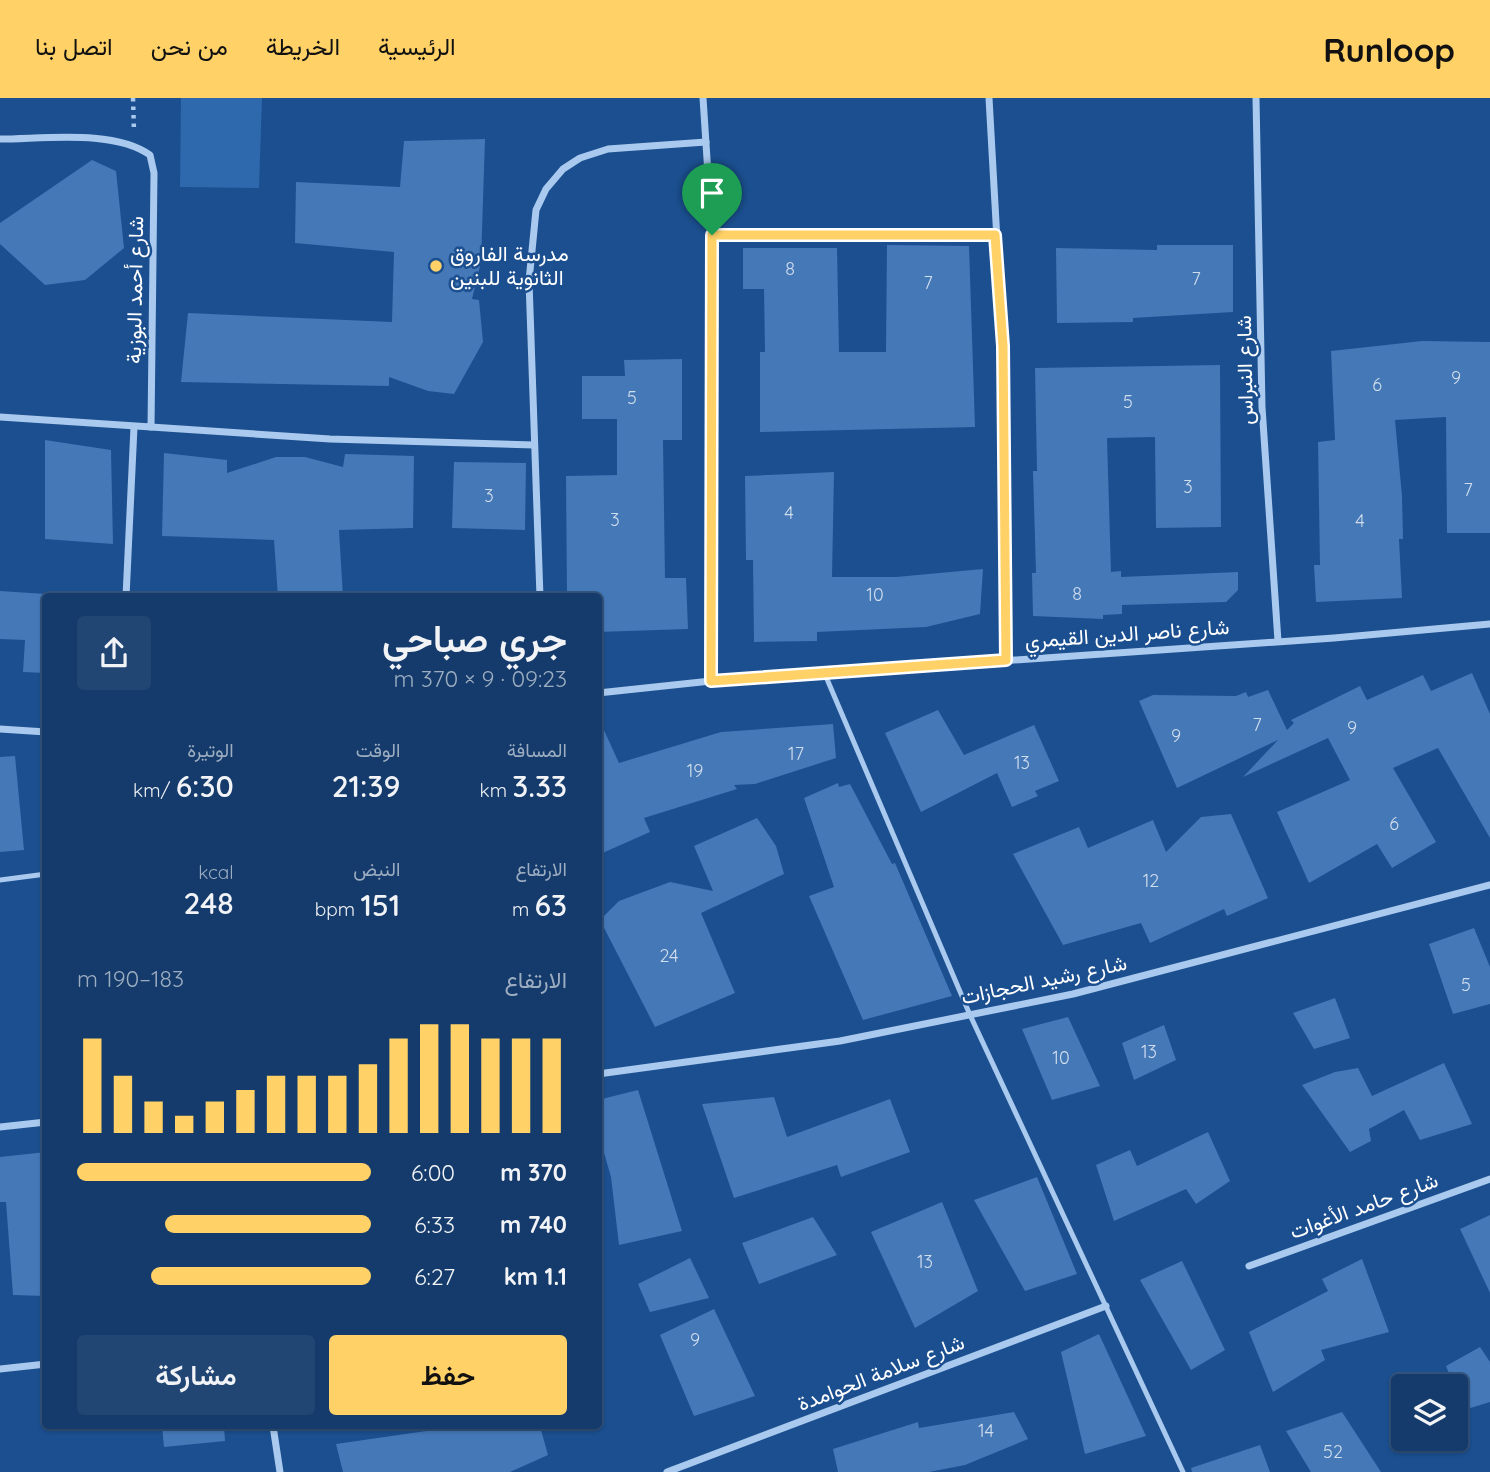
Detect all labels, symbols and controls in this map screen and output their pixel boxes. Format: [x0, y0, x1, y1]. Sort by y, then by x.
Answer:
text: Runloop [1323, 29, 1455, 70]
text: اتصل بنا [35, 31, 113, 61]
text: من نحن [151, 31, 228, 61]
text: الخريطة [266, 31, 340, 61]
text: الرئيسية [378, 31, 456, 61]
pin [682, 163, 742, 235]
icon: arrive [693, 174, 731, 212]
street label: شارع أحمد البوزية [120, 216, 150, 364]
place label: مدرسة الفاروق الثانوية للبنين [450, 240, 569, 291]
house number: 8 [785, 257, 795, 280]
marker: مدرسة الفاروق الثانوية للبنين [428, 258, 444, 274]
house number: 7 [1191, 267, 1201, 290]
house number: 7 [923, 271, 933, 294]
street label: شارع النبراس [1230, 315, 1260, 425]
house number: 9 [1451, 366, 1461, 389]
house number: 6 [1372, 373, 1382, 396]
house number: 5 [627, 386, 637, 409]
house number: 5 [1123, 390, 1133, 413]
house number: 3 [1183, 475, 1193, 498]
house number: 7 [1463, 478, 1473, 501]
house number: 3 [484, 484, 494, 507]
house number: 4 [784, 501, 794, 524]
house number: 3 [610, 508, 620, 531]
house number: 4 [1355, 509, 1365, 532]
house number: 8 [1072, 582, 1082, 605]
house number: 10 [866, 583, 884, 606]
street label: شارع ناصر الدين القيمري [1024, 613, 1230, 658]
text: جري صباحي [382, 614, 567, 662]
button: share [77, 616, 151, 690]
text: 09:23 · 9 × 370 m [393, 664, 567, 693]
house number: 7 [1252, 713, 1262, 736]
house number: 9 [1347, 716, 1357, 739]
house number: 9 [1171, 724, 1181, 747]
text: الوتيرة [187, 738, 234, 762]
text: الوقت [356, 738, 400, 762]
text: المسافة [507, 738, 567, 762]
house number: 17 [788, 742, 804, 765]
house number: 13 [1014, 751, 1030, 774]
house number: 19 [687, 759, 703, 782]
text: 6:30 [176, 767, 234, 805]
text: 21:39 [332, 767, 400, 805]
text: 3.33 [512, 767, 567, 805]
text: /km [133, 778, 176, 802]
text: km [480, 778, 512, 802]
house number: 6 [1389, 812, 1399, 835]
text: النبض [353, 857, 400, 881]
text: الارتفاع [515, 857, 567, 881]
text: kcal [198, 860, 234, 884]
house number: 12 [1143, 869, 1159, 892]
text: 248 [184, 884, 234, 922]
text: 151 [360, 886, 400, 924]
text: 63 [535, 886, 567, 924]
text: bpm [315, 897, 360, 921]
text: m [512, 897, 535, 921]
house number: 24 [659, 944, 679, 967]
street label: شارع رشيد الحجازات [959, 949, 1129, 1011]
text: 183–190 m [77, 964, 184, 993]
text: الارتفاع [505, 965, 567, 994]
house number: 5 [1461, 973, 1471, 996]
house number: 13 [1141, 1040, 1157, 1063]
house number: 10 [1052, 1046, 1070, 1069]
text: 6:00 [411, 1158, 455, 1187]
text: 370 m [500, 1158, 567, 1187]
street label: شارع حامد الأغوات [1286, 1166, 1442, 1246]
text: 6:33 [414, 1210, 455, 1239]
text: 740 m [500, 1210, 567, 1239]
house number: 13 [917, 1250, 933, 1273]
text: 6:27 [414, 1262, 455, 1291]
text: 1.1 km [504, 1262, 567, 1291]
house number: 9 [690, 1328, 700, 1351]
street label: شارع سلامة الحوامدة [794, 1328, 968, 1418]
button: مشاركة [77, 1335, 315, 1415]
button: حفظ [329, 1335, 567, 1415]
map controls [1391, 1374, 1468, 1451]
button: layers [1391, 1374, 1468, 1451]
house number: 14 [978, 1419, 994, 1442]
house number: 52 [1323, 1440, 1343, 1463]

